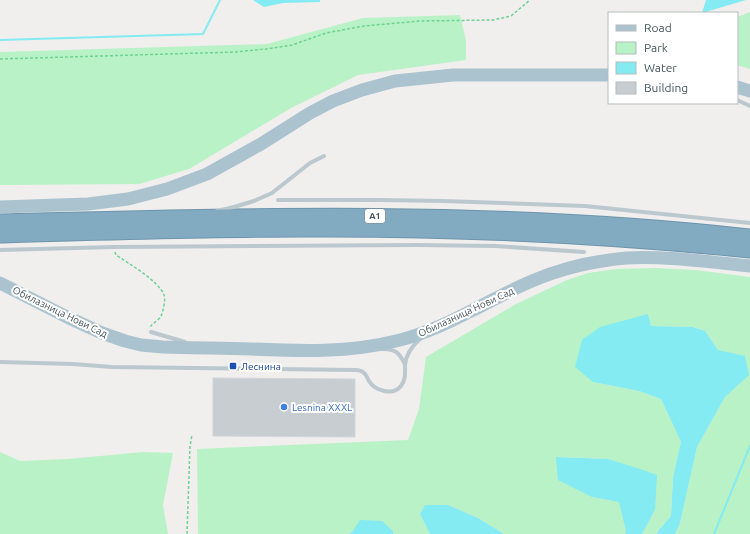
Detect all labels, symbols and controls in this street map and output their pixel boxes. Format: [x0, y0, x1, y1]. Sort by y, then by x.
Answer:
legend [608, 12, 738, 104]
text: Road [644, 21, 672, 34]
text: Park [644, 41, 668, 54]
text: Water [644, 61, 677, 74]
text: Building [644, 81, 688, 94]
road number: A1 [365, 209, 385, 223]
street label: Обилазница Нови Сад [11, 284, 109, 340]
street label: Обилазница Нови Сад [417, 285, 516, 339]
marker: Леснина [228, 361, 238, 371]
place label: Леснина [241, 361, 281, 372]
marker: Lesnina XXXL [279, 402, 289, 412]
place label: Lesnina XXXL [292, 402, 352, 413]

